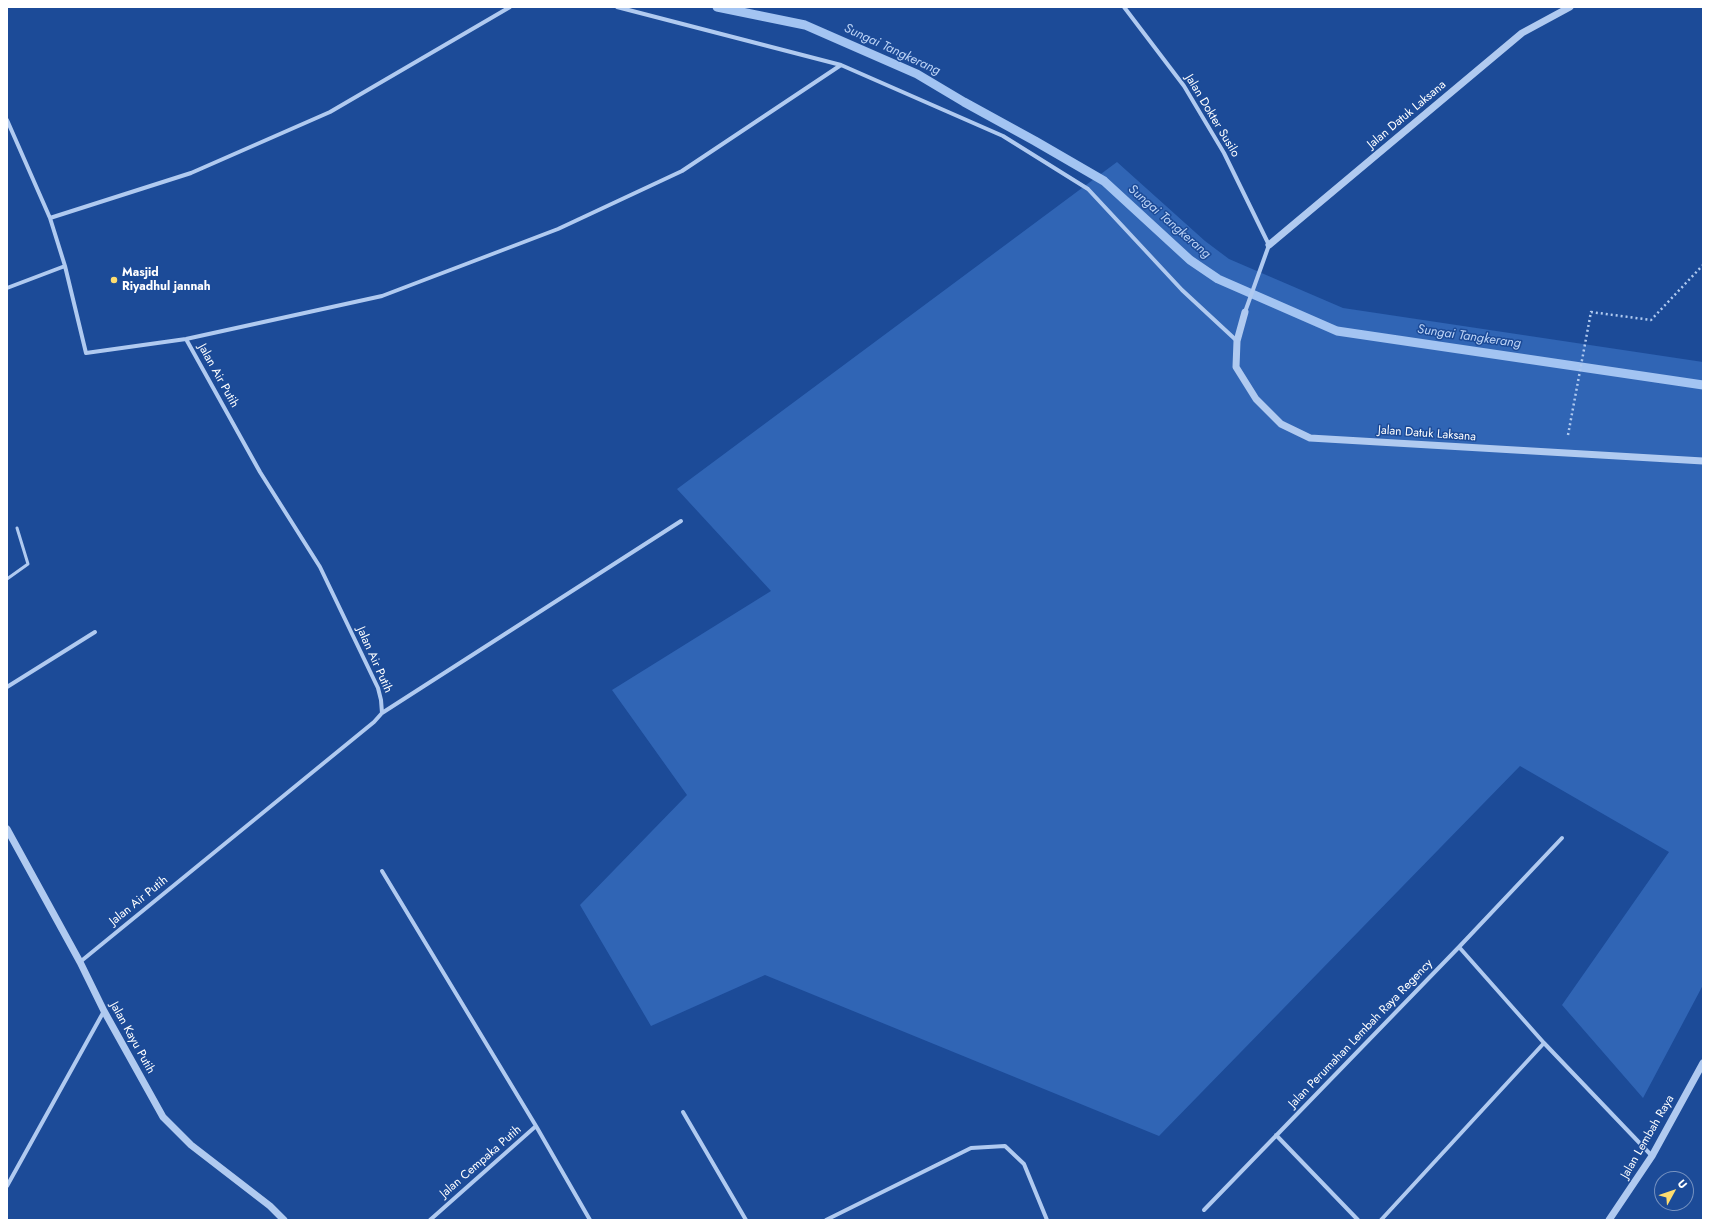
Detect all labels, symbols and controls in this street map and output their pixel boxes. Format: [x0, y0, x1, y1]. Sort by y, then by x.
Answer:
water label: Sungai Tangkerang [841, 21, 943, 79]
street label: Jalan Dokter Susilo [1182, 72, 1242, 160]
street label: Jalan Datuk Laksana [1365, 78, 1449, 152]
water label: Sungai Tangkerang [1124, 182, 1214, 262]
place label: Masjid Riyadhul jannah [122, 266, 211, 294]
marker: Masjid Riyadhul jannah [109, 275, 119, 285]
water label: Sungai Tangkerang [1416, 322, 1522, 352]
street label: Jalan Air Putih [195, 342, 241, 410]
street label: Jalan Datuk Laksana [1378, 423, 1476, 445]
street label: Jalan Air Putih [353, 625, 395, 695]
street label: Jalan Air Putih [107, 873, 171, 929]
street label: Jalan Perumahan Lembah Raya Regency [1286, 957, 1436, 1111]
street label: Jalan Kayu Putih [106, 1000, 158, 1076]
street label: Jalan Lembah Raya [1618, 1093, 1678, 1181]
street label: Jalan Cempaka Putih [437, 1123, 525, 1201]
north arrow [1654, 1171, 1694, 1211]
text: U [1674, 1176, 1691, 1192]

